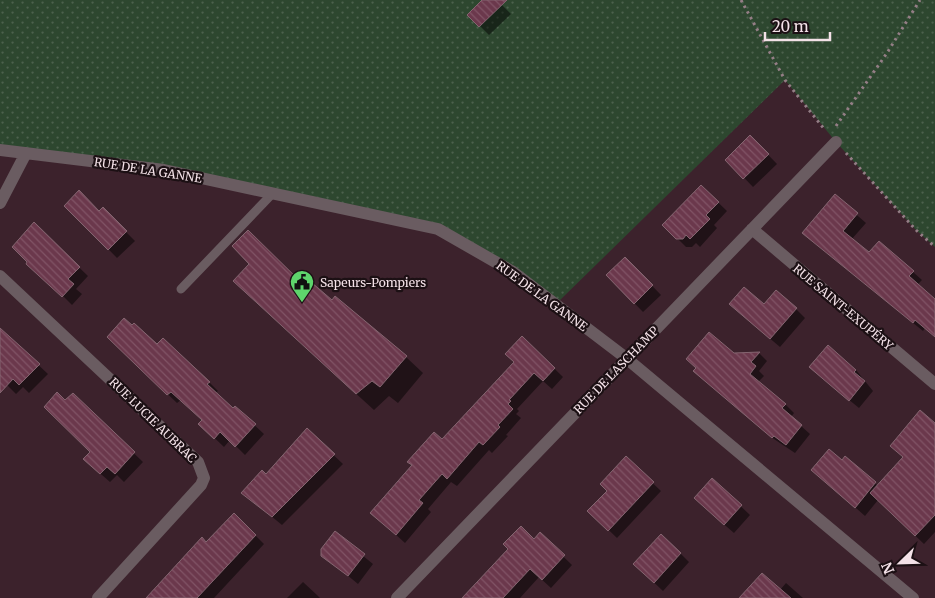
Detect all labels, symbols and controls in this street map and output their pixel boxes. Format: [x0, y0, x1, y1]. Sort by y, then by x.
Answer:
scale bar [765, 10, 830, 42]
text: 20 m [772, 17, 809, 36]
street label: RUE DE LA GANNE [93, 154, 203, 186]
street label: RUE DE LA GANNE [493, 258, 591, 334]
street label: RUE SAINT-EXUPÉRY [790, 261, 896, 353]
public building icon: Sapeurs-Pompiers [289, 269, 315, 303]
place label: Sapeurs-Pompiers [320, 275, 426, 290]
street label: RUE DE LASCHAMP [570, 323, 662, 417]
street label: RUE LUCIE AUBRAC [106, 374, 200, 466]
north arrow [875, 538, 925, 588]
text: N [878, 559, 898, 577]

